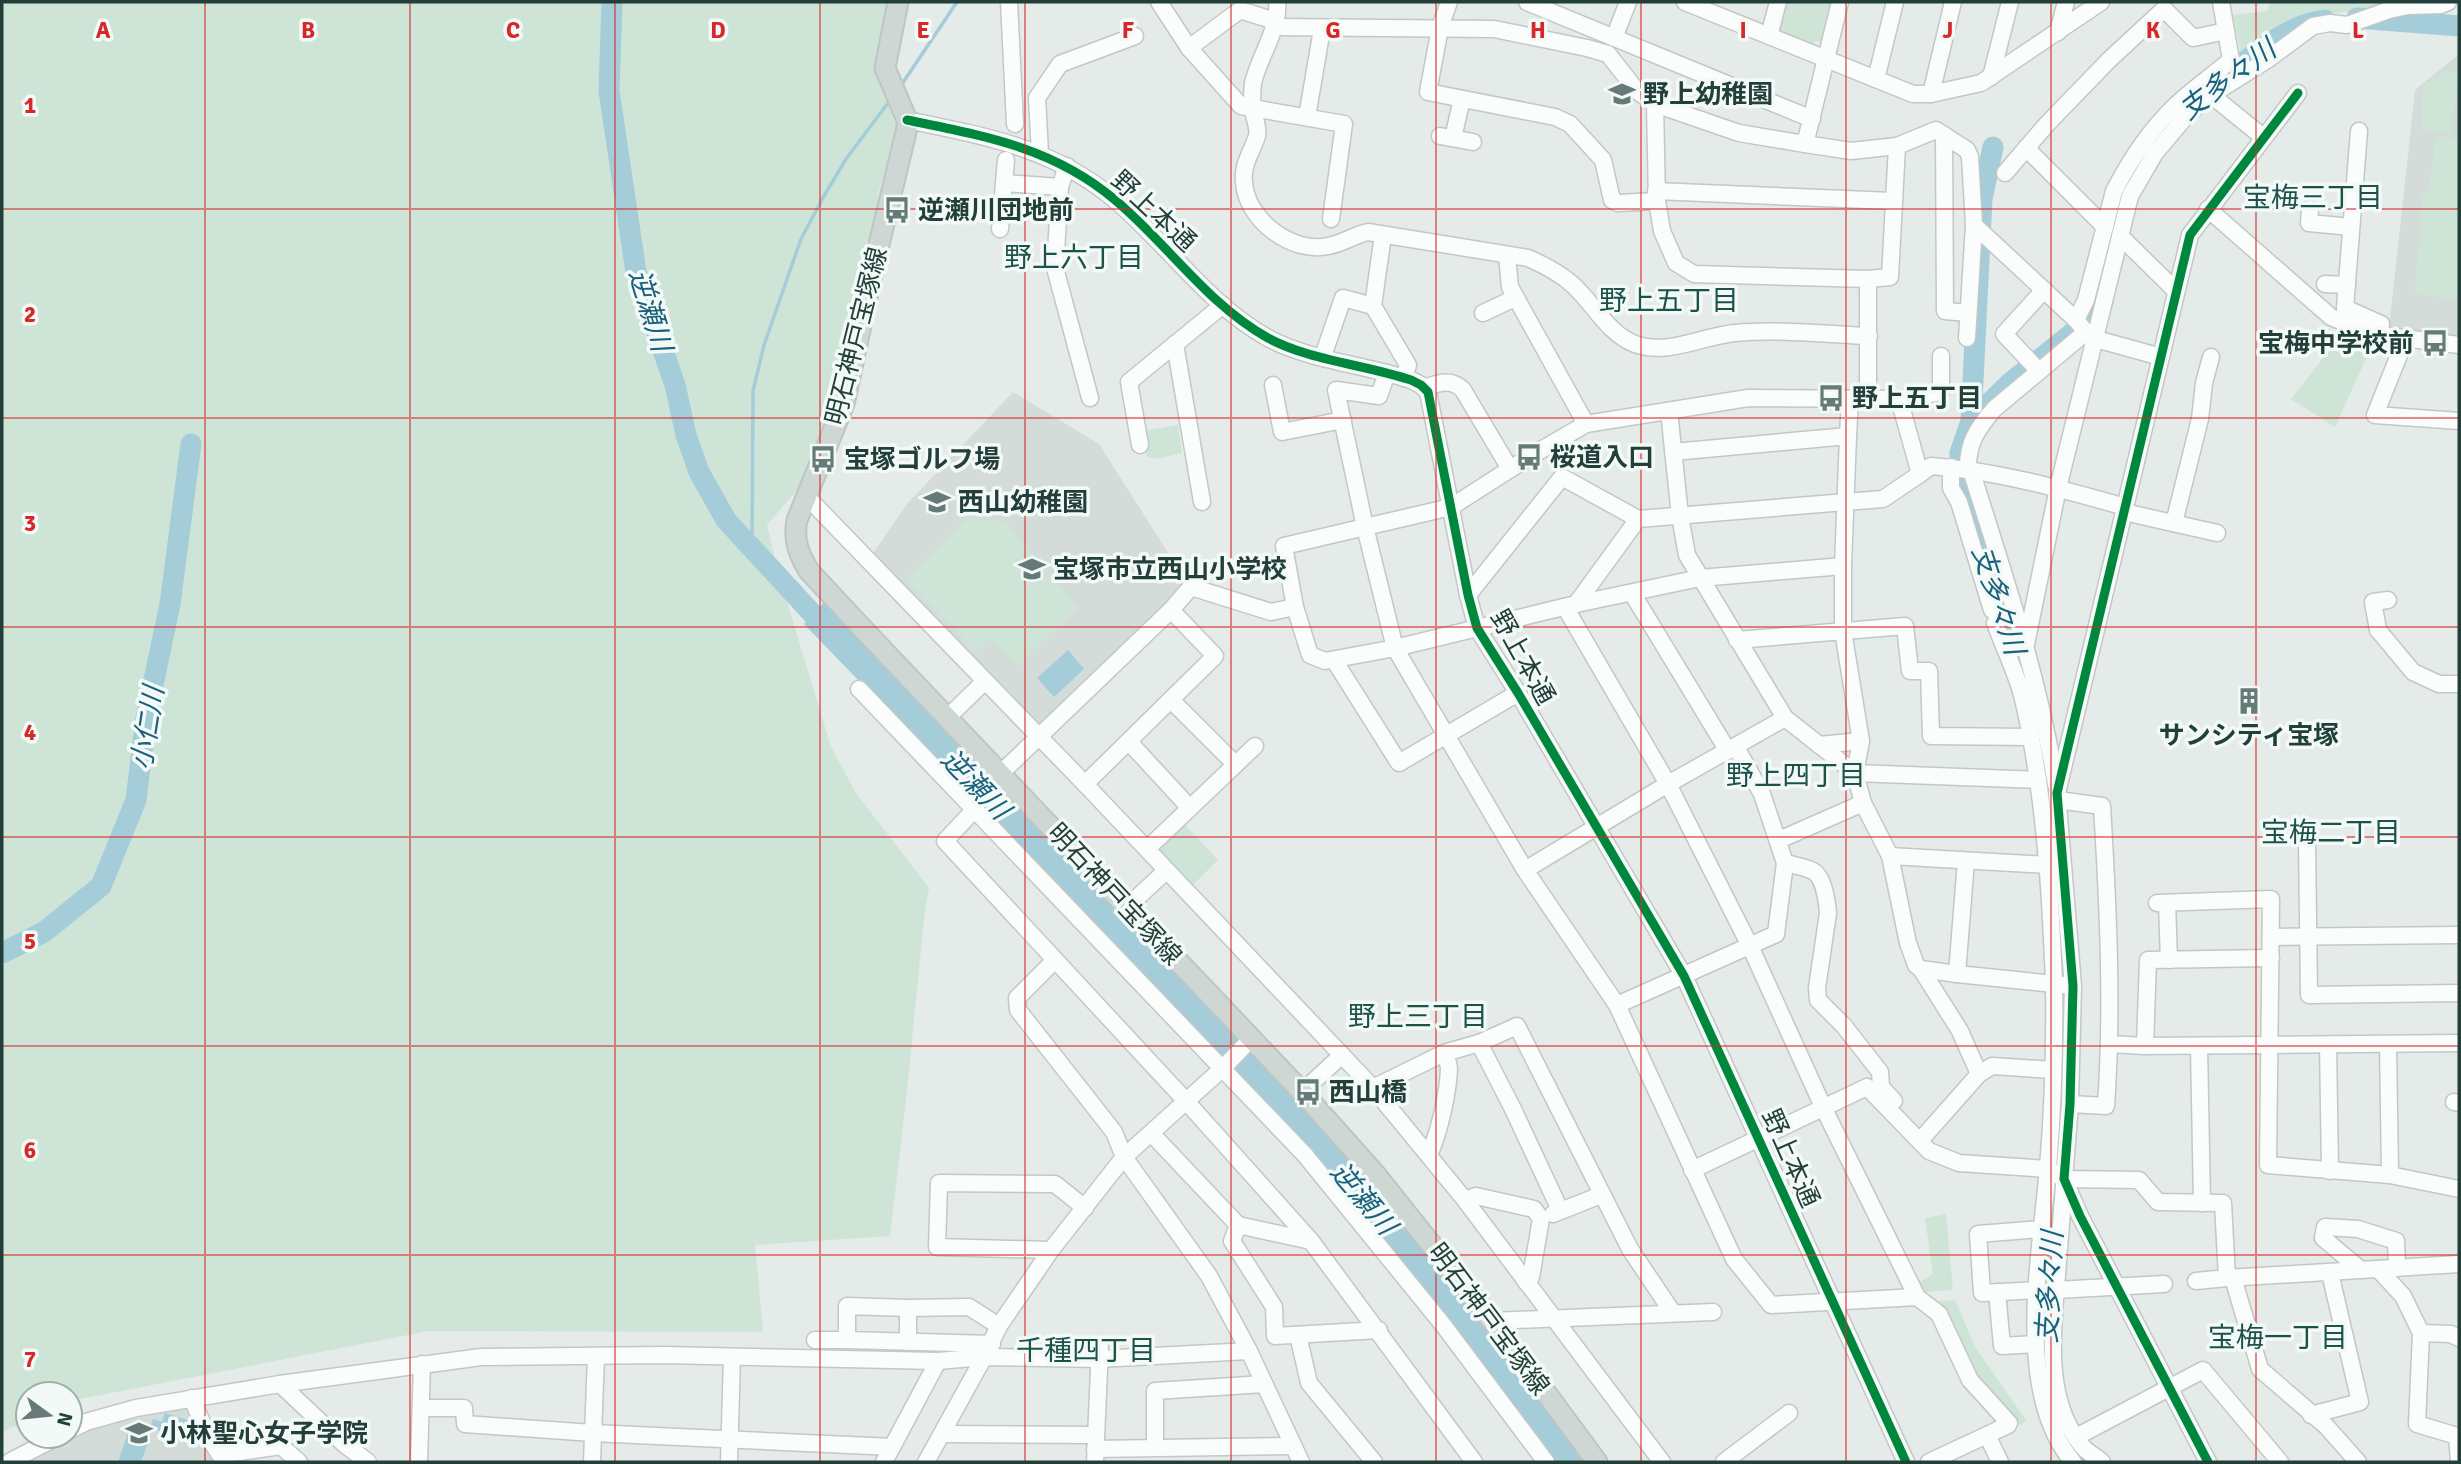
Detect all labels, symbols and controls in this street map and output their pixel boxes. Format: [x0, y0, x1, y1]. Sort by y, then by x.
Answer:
text: A [96, 16, 111, 45]
text: B [301, 16, 315, 45]
text: C [506, 16, 520, 45]
text: D [710, 16, 726, 45]
text: E [916, 16, 930, 45]
text: F [1122, 16, 1134, 45]
text: G [1325, 16, 1341, 45]
text: H [1530, 16, 1546, 45]
text: I [1739, 16, 1747, 45]
text: J [1943, 16, 1953, 45]
text: K [2146, 16, 2161, 45]
text: L [2352, 16, 2364, 45]
water label: 支多々川 [2173, 31, 2285, 127]
school or university icon: 野上幼稚園 [1607, 79, 1637, 109]
place label: 野上幼稚園 [1643, 79, 1773, 111]
text: 1 [24, 91, 36, 120]
street label: 野上本通 [1104, 165, 1202, 259]
district label: 宝梅三丁目 [2243, 181, 2383, 215]
bus stop icon: 逆瀬川団地前 [882, 195, 912, 225]
place label: 逆瀬川団地前 [918, 195, 1074, 227]
district label: 野上六丁目 [1004, 241, 1144, 275]
street label: 明石神戸宝塚線 [819, 244, 895, 428]
water label: 逆瀬川 [622, 265, 679, 358]
district label: 野上五丁目 [1599, 284, 1739, 318]
text: 2 [24, 300, 36, 329]
place label: 宝梅中学校前 [2258, 328, 2414, 360]
bus stop icon: 宝梅中学校前 [2420, 328, 2450, 358]
bus stop icon: 野上五丁目 [1816, 383, 1846, 413]
place label: 野上五丁目 [1852, 383, 1982, 415]
bus stop icon: 桜道入口 [1514, 442, 1544, 472]
place label: 桜道入口 [1550, 442, 1654, 474]
bus stop icon: 宝塚ゴルフ場 [808, 444, 838, 474]
place label: 宝塚ゴルフ場 [844, 444, 1000, 476]
school or university icon: 西山幼稚園 [922, 487, 952, 517]
place label: 西山幼稚園 [958, 487, 1088, 519]
text: 3 [24, 509, 36, 538]
water label: 支多々川 [1965, 542, 2032, 662]
school or university icon: 宝塚市立西山小学校 [1017, 554, 1047, 584]
place label: 宝塚市立西山小学校 [1053, 554, 1287, 586]
street label: 野上本通 [1483, 604, 1561, 711]
water label: 小仁川 [125, 681, 172, 772]
building icon: サンシティ宝塚 [2234, 686, 2264, 716]
text: 4 [24, 718, 36, 747]
place label: サンシティ宝塚 [2159, 720, 2339, 752]
water label: 逆瀬川 [934, 743, 1019, 829]
district label: 野上四丁目 [1726, 759, 1866, 793]
district label: 宝梅二丁目 [2261, 816, 2401, 850]
street label: 明石神戸宝塚線 [1040, 817, 1188, 972]
text: 5 [24, 927, 36, 956]
district label: 野上三丁目 [1348, 1000, 1488, 1034]
bus stop icon: 西山橋 [1293, 1077, 1323, 1107]
place label: 西山橋 [1329, 1077, 1407, 1109]
street label: 野上本通 [1754, 1104, 1826, 1212]
text: 6 [24, 1136, 36, 1165]
water label: 逆瀬川 [1323, 1156, 1405, 1244]
water label: 支多々川 [2030, 1227, 2070, 1344]
street label: 明石神戸宝塚線 [1421, 1237, 1556, 1402]
district label: 宝梅一丁目 [2208, 1321, 2348, 1355]
district label: 千種四丁目 [1016, 1334, 1156, 1368]
text: 7 [24, 1345, 36, 1374]
north arrow [14, 1380, 84, 1450]
text: N [51, 1410, 78, 1429]
school or university icon: 小林聖心女子学院 [124, 1418, 154, 1448]
place label: 小林聖心女子学院 [160, 1418, 368, 1450]

